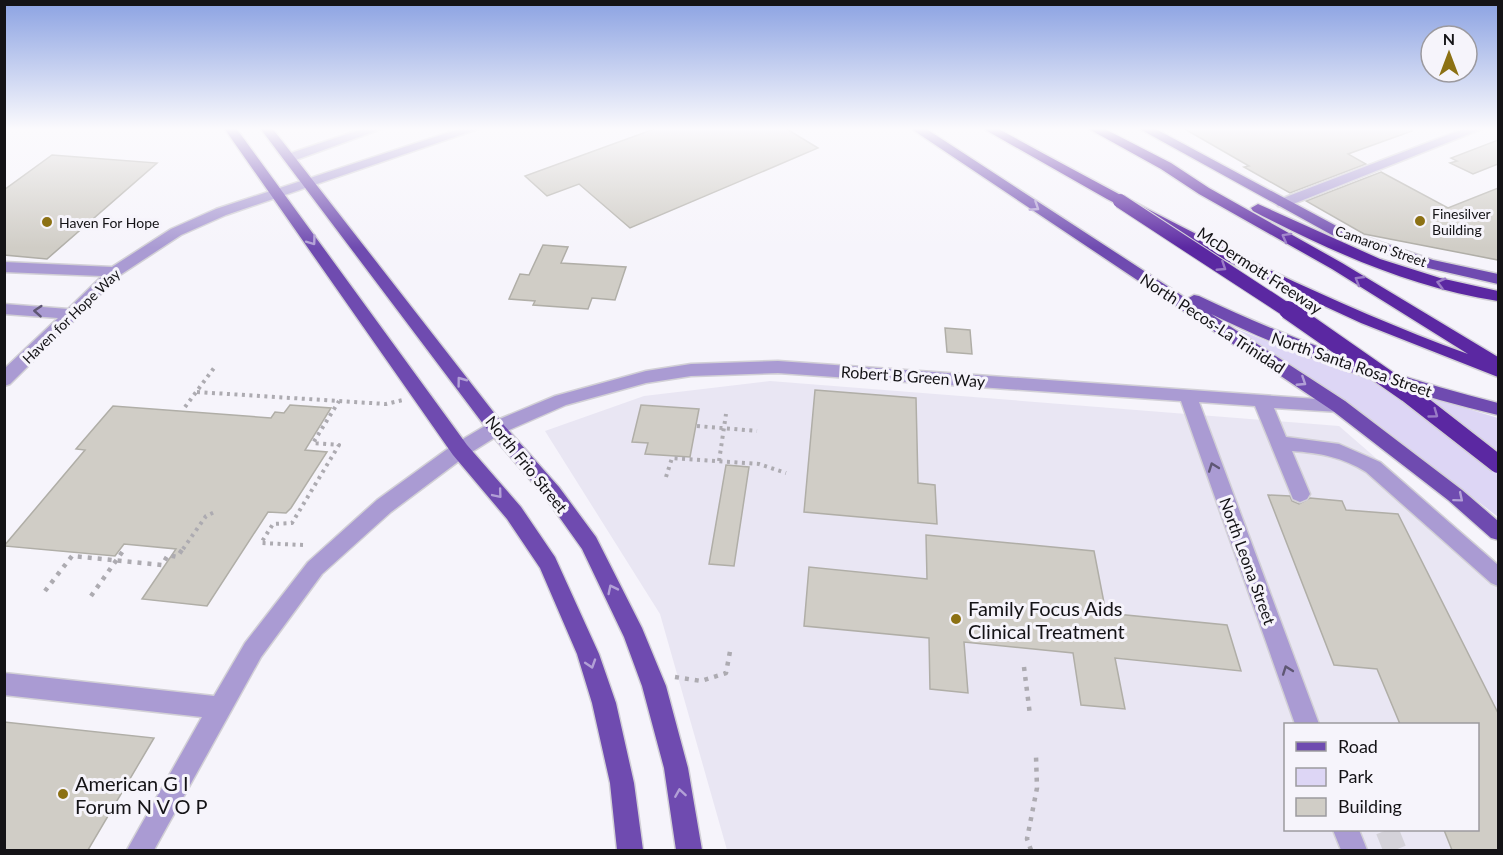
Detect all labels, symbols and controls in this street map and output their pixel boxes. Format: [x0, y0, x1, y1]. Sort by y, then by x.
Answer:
north arrow [1419, 24, 1479, 84]
text: N [1443, 29, 1455, 48]
one-way arrow [1029, 199, 1039, 211]
place label: Finesilver Building [1432, 205, 1491, 238]
place label: Haven For Hope [59, 214, 159, 231]
marker: Finesilver Building [1413, 214, 1427, 228]
marker: Haven For Hope [40, 215, 54, 229]
street label: Camaron Street [1333, 222, 1429, 270]
street label: McDermott Freeway [1194, 223, 1326, 318]
one-way arrow [1282, 233, 1292, 244]
one-way arrow [305, 234, 316, 245]
one-way arrow [1215, 260, 1226, 271]
street label: Haven for Hope Way [19, 265, 124, 367]
street label: North Pecos-La Trinidad [1137, 269, 1289, 377]
one-way arrow [1355, 275, 1365, 287]
one-way arrow [1437, 278, 1447, 290]
one-way arrow [33, 305, 42, 318]
street label: North Santa Rosa Street [1269, 328, 1435, 400]
street label: Robert B Green Way [840, 361, 986, 391]
one-way arrow [1295, 375, 1306, 386]
one-way arrow [457, 377, 468, 388]
one-way arrow [1428, 406, 1439, 417]
street label: North Frio Street [482, 412, 572, 516]
one-way arrow [1208, 462, 1221, 473]
one-way arrow [490, 487, 501, 498]
one-way arrow [1452, 491, 1463, 502]
street label: North Leona Street [1216, 495, 1280, 627]
one-way arrow [607, 584, 619, 595]
place label: Family Focus Aids Clinical Treatment [968, 596, 1125, 643]
marker: Family Focus Aids Clinical Treatment [949, 612, 963, 626]
one-way arrow [584, 658, 597, 669]
one-way arrow [1282, 665, 1295, 675]
legend [1284, 723, 1479, 831]
text: Road [1338, 735, 1378, 757]
text: Park [1338, 765, 1374, 787]
place label: American G I Forum N V O P [75, 771, 208, 818]
marker: American G I Forum N V O P [56, 787, 70, 801]
one-way arrow [674, 788, 686, 797]
text: Building [1338, 795, 1402, 817]

